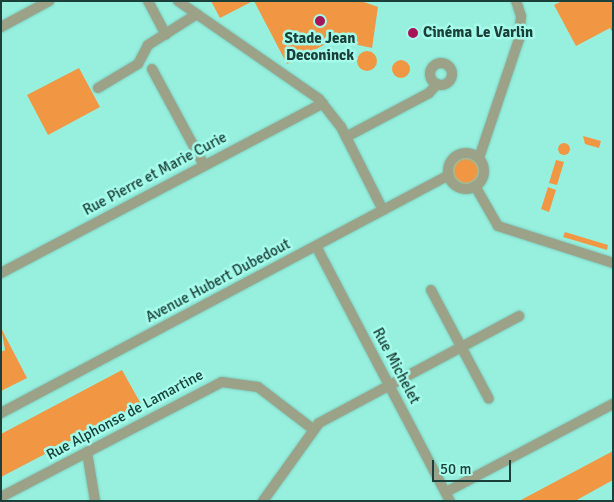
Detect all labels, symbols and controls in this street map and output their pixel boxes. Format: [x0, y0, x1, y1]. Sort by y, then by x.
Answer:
marker: Stade Jean Deconinck [314, 15, 326, 27]
place label: Cinéma Le Varlin [423, 24, 533, 42]
marker: Cinéma Le Varlin [407, 27, 419, 39]
place label: Stade Jean Deconinck [285, 29, 355, 64]
street label: Rue Pierre et Marie Curie [80, 128, 230, 220]
street label: Avenue Hubert Dubedout [143, 235, 293, 327]
street label: Rue Michelet [368, 325, 424, 407]
street label: Rue Alphonse de Lamartine [43, 366, 207, 464]
scale bar [434, 450, 513, 482]
text: 50 m [440, 460, 471, 478]

